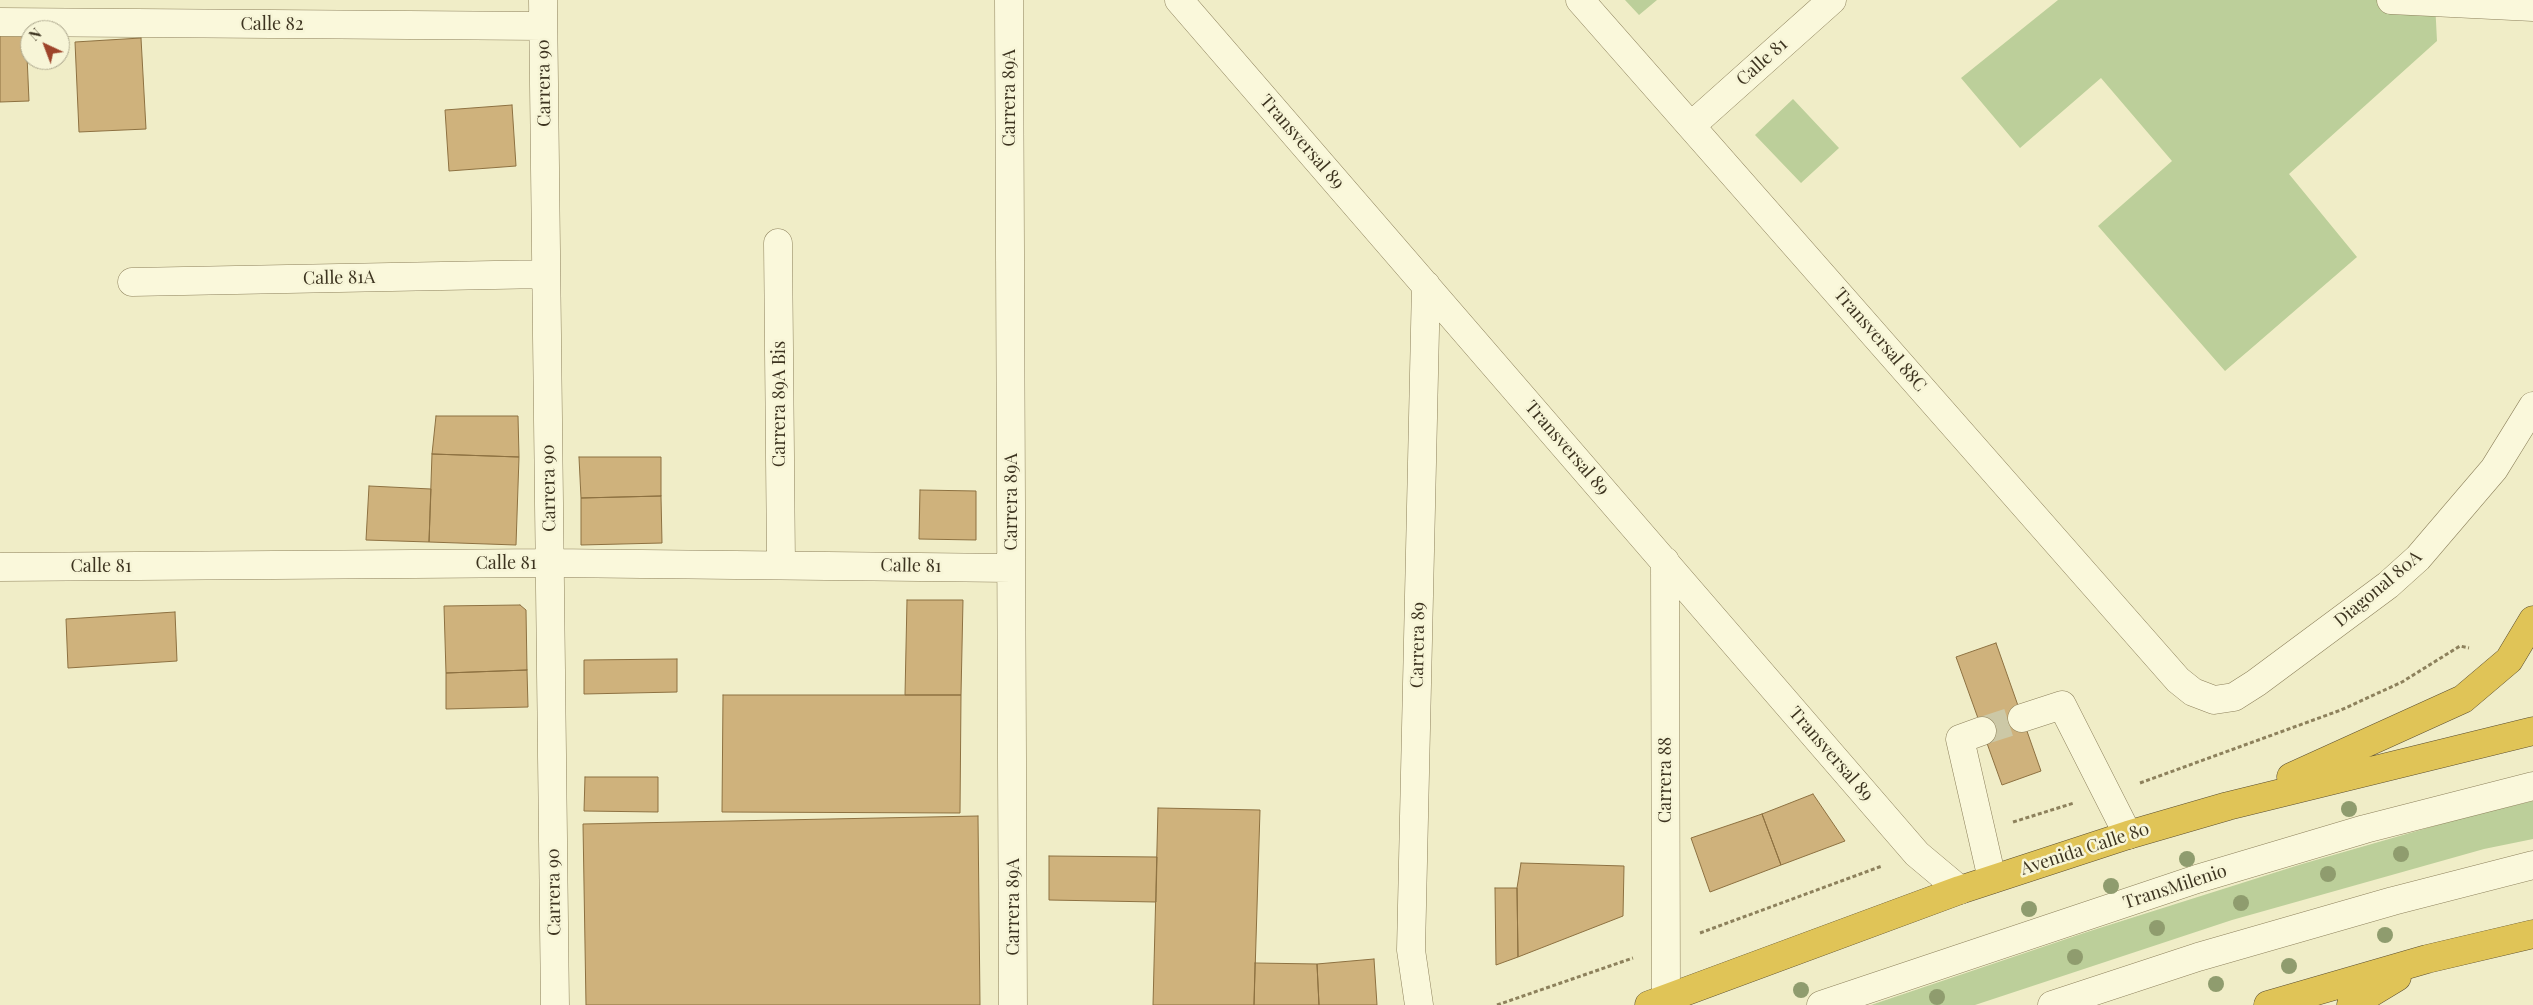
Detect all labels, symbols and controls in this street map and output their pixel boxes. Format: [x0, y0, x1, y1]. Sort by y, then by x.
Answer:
street label: Calle 82 [240, 13, 304, 35]
north arrow [20, 20, 70, 70]
text: N [25, 24, 45, 45]
street label: Calle 81 [1732, 34, 1792, 90]
street label: Carrera 90 [532, 39, 556, 127]
street label: Carrera 89A [998, 49, 1020, 147]
street label: Transversal 89 [1255, 90, 1349, 194]
street label: Calle 81A [303, 267, 375, 289]
street label: Transversal 88C [1829, 284, 1931, 396]
street label: Carrera 89A Bis [768, 341, 790, 467]
street label: Transversal 89 [1520, 396, 1614, 500]
street label: Carrera 90 [537, 444, 561, 532]
street label: Carrera 89A [1000, 453, 1022, 551]
street label: Diagonal 80A [2330, 546, 2426, 632]
street label: Calle 81 [475, 552, 537, 574]
street label: Calle 81 [70, 555, 132, 577]
street label: Calle 81 [880, 555, 942, 577]
street label: Carrera 89 [1406, 602, 1430, 688]
street label: Transversal 89 [1784, 702, 1878, 806]
street label: Carrera 88 [1654, 737, 1676, 823]
street label: Avenida Calle 80 [2018, 818, 2152, 880]
street label: Carrera 90 [542, 848, 566, 936]
street label: Carrera 89A [1002, 858, 1024, 956]
street label: TransMilenio [2120, 860, 2230, 914]

